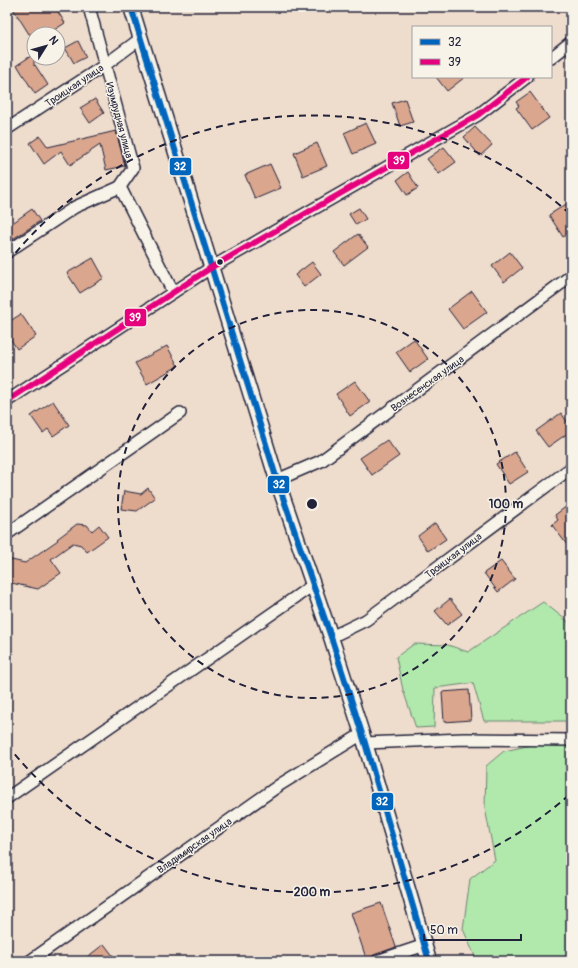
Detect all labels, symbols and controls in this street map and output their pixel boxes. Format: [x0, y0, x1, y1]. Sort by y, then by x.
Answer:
north arrow [26, 26, 66, 66]
legend [412, 26, 552, 78]
text: N [46, 33, 61, 48]
text: 32 [448, 35, 462, 50]
text: 39 [448, 55, 461, 70]
street label: Троицкая улица [43, 62, 106, 110]
street label: Изумрудная улица [103, 81, 135, 160]
line badge: 39 [387, 151, 410, 170]
text: 39 [393, 154, 405, 167]
line badge: 32 [169, 157, 192, 176]
text: 32 [174, 160, 186, 173]
unlabelled marker [215, 257, 225, 267]
line badge: 39 [124, 308, 147, 327]
text: 39 [129, 311, 141, 324]
street label: Вознесенская улица [389, 353, 467, 414]
line badge: 32 [267, 475, 290, 494]
text: 32 [273, 478, 285, 491]
centre of rings [305, 497, 319, 511]
text: 100 m [489, 497, 524, 512]
street label: Троицкая улица [423, 530, 485, 581]
line badge: 32 [371, 792, 394, 811]
text: 32 [376, 795, 388, 808]
street label: Владимирская улица [155, 815, 235, 876]
text: 200 m [294, 885, 331, 900]
scale bar [424, 916, 521, 942]
text: 50 m [430, 923, 458, 938]

